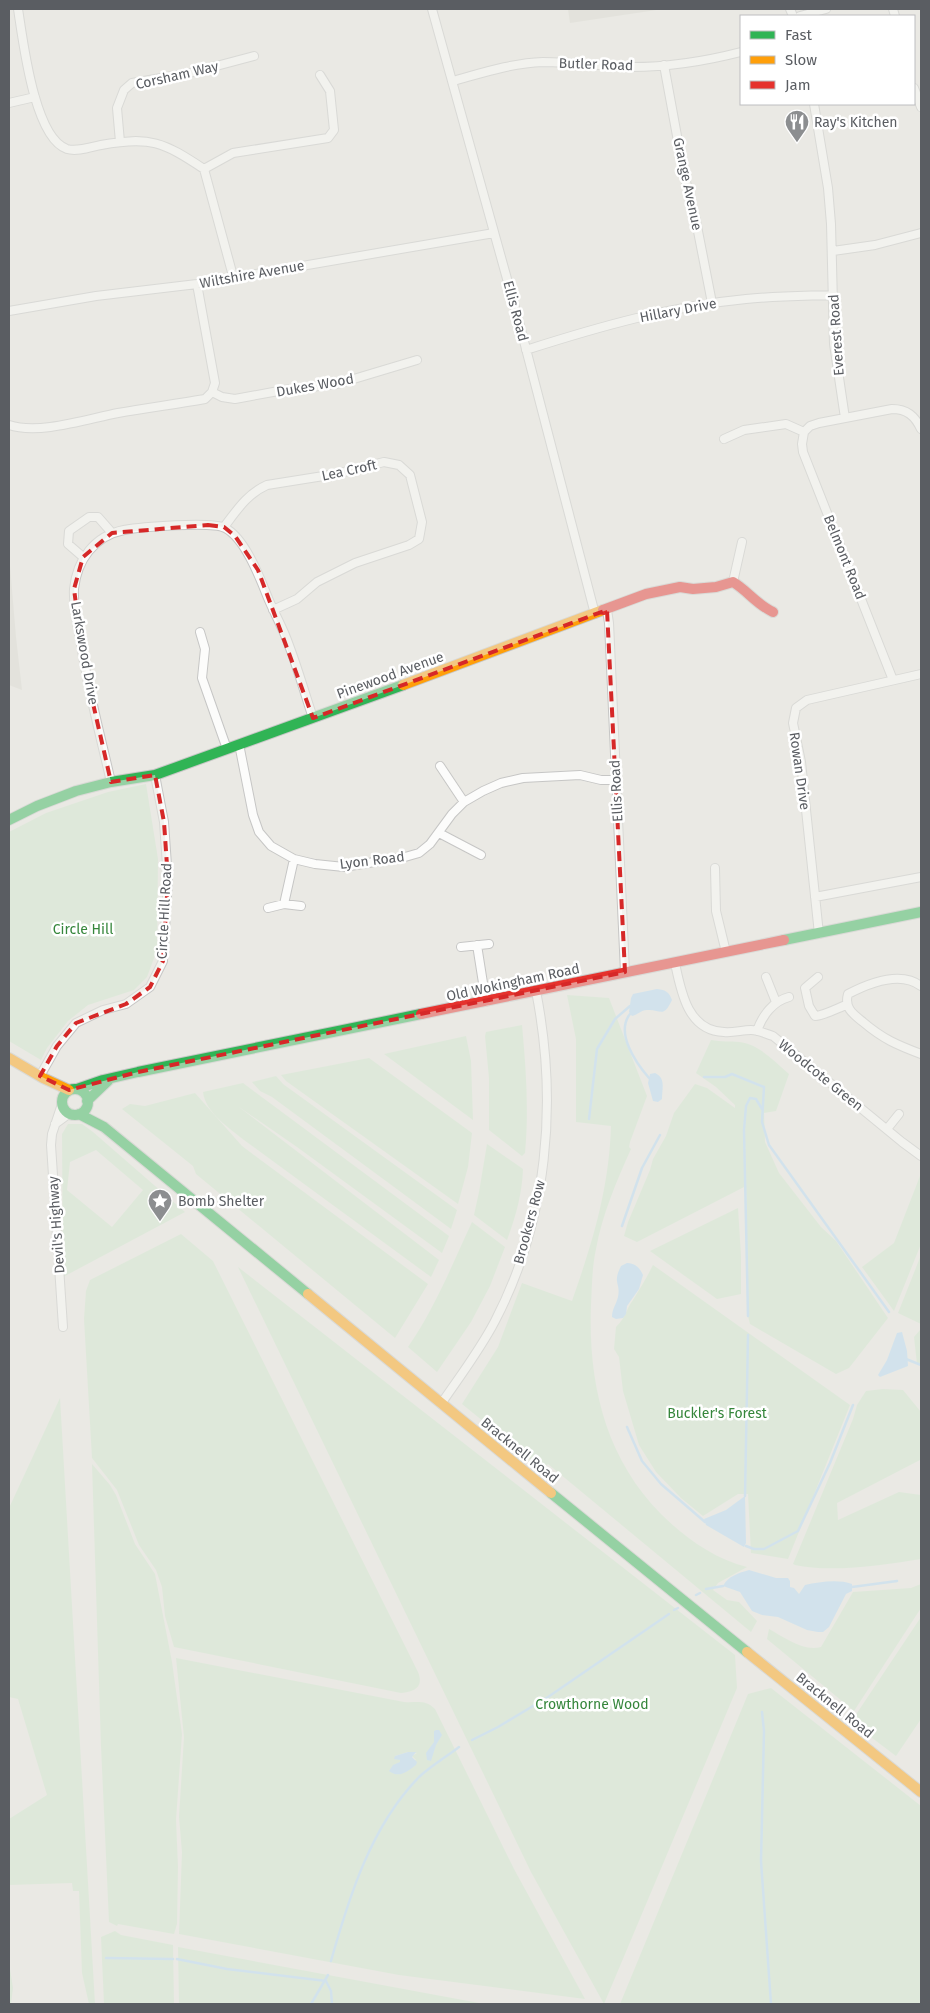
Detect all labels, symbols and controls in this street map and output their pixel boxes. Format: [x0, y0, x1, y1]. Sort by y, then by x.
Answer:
legend [740, 15, 915, 105]
text: Fast [785, 26, 812, 44]
text: Slow [785, 51, 817, 69]
street label: Butler Road [558, 55, 634, 74]
street label: Corsham Way [134, 58, 220, 93]
text: Jam [785, 76, 811, 94]
restaurant icon: Ray's Kitchen [784, 109, 810, 143]
place label: Ray's Kitchen [814, 114, 898, 131]
street label: Grange Avenue [669, 136, 706, 232]
street label: Wiltshire Avenue [198, 257, 306, 292]
street label: Ellis Road [499, 279, 532, 343]
street label: Everest Road [825, 294, 848, 376]
street label: Hillary Drive [638, 295, 718, 326]
street label: Dukes Wood [275, 370, 355, 401]
street label: Lea Croft [320, 456, 379, 485]
street label: Belmont Road [820, 512, 869, 602]
street label: Larkswood Drive [67, 600, 102, 706]
street label: Pinewood Avenue [334, 648, 446, 703]
street label: Rowan Drive [786, 731, 813, 811]
street label: Ellis Road [606, 760, 627, 822]
street label: Lyon Road [339, 848, 405, 873]
street label: Circle Hill Road [153, 862, 176, 960]
park label: Circle Hill [53, 921, 113, 938]
street label: Old Wokingham Road [445, 960, 581, 1005]
street label: Woodcote Green [775, 1036, 867, 1115]
street label: Devil's Highway [45, 1176, 68, 1274]
street label: Brookers Row [510, 1178, 549, 1266]
place icon: Bomb Shelter [147, 1188, 173, 1222]
place label: Bomb Shelter [178, 1193, 265, 1210]
park label: Buckler's Forest [667, 1405, 768, 1422]
street label: Bracknell Road [477, 1414, 562, 1487]
street label: Bracknell Road [792, 1669, 877, 1742]
park label: Crowthorne Wood [535, 1696, 649, 1713]

